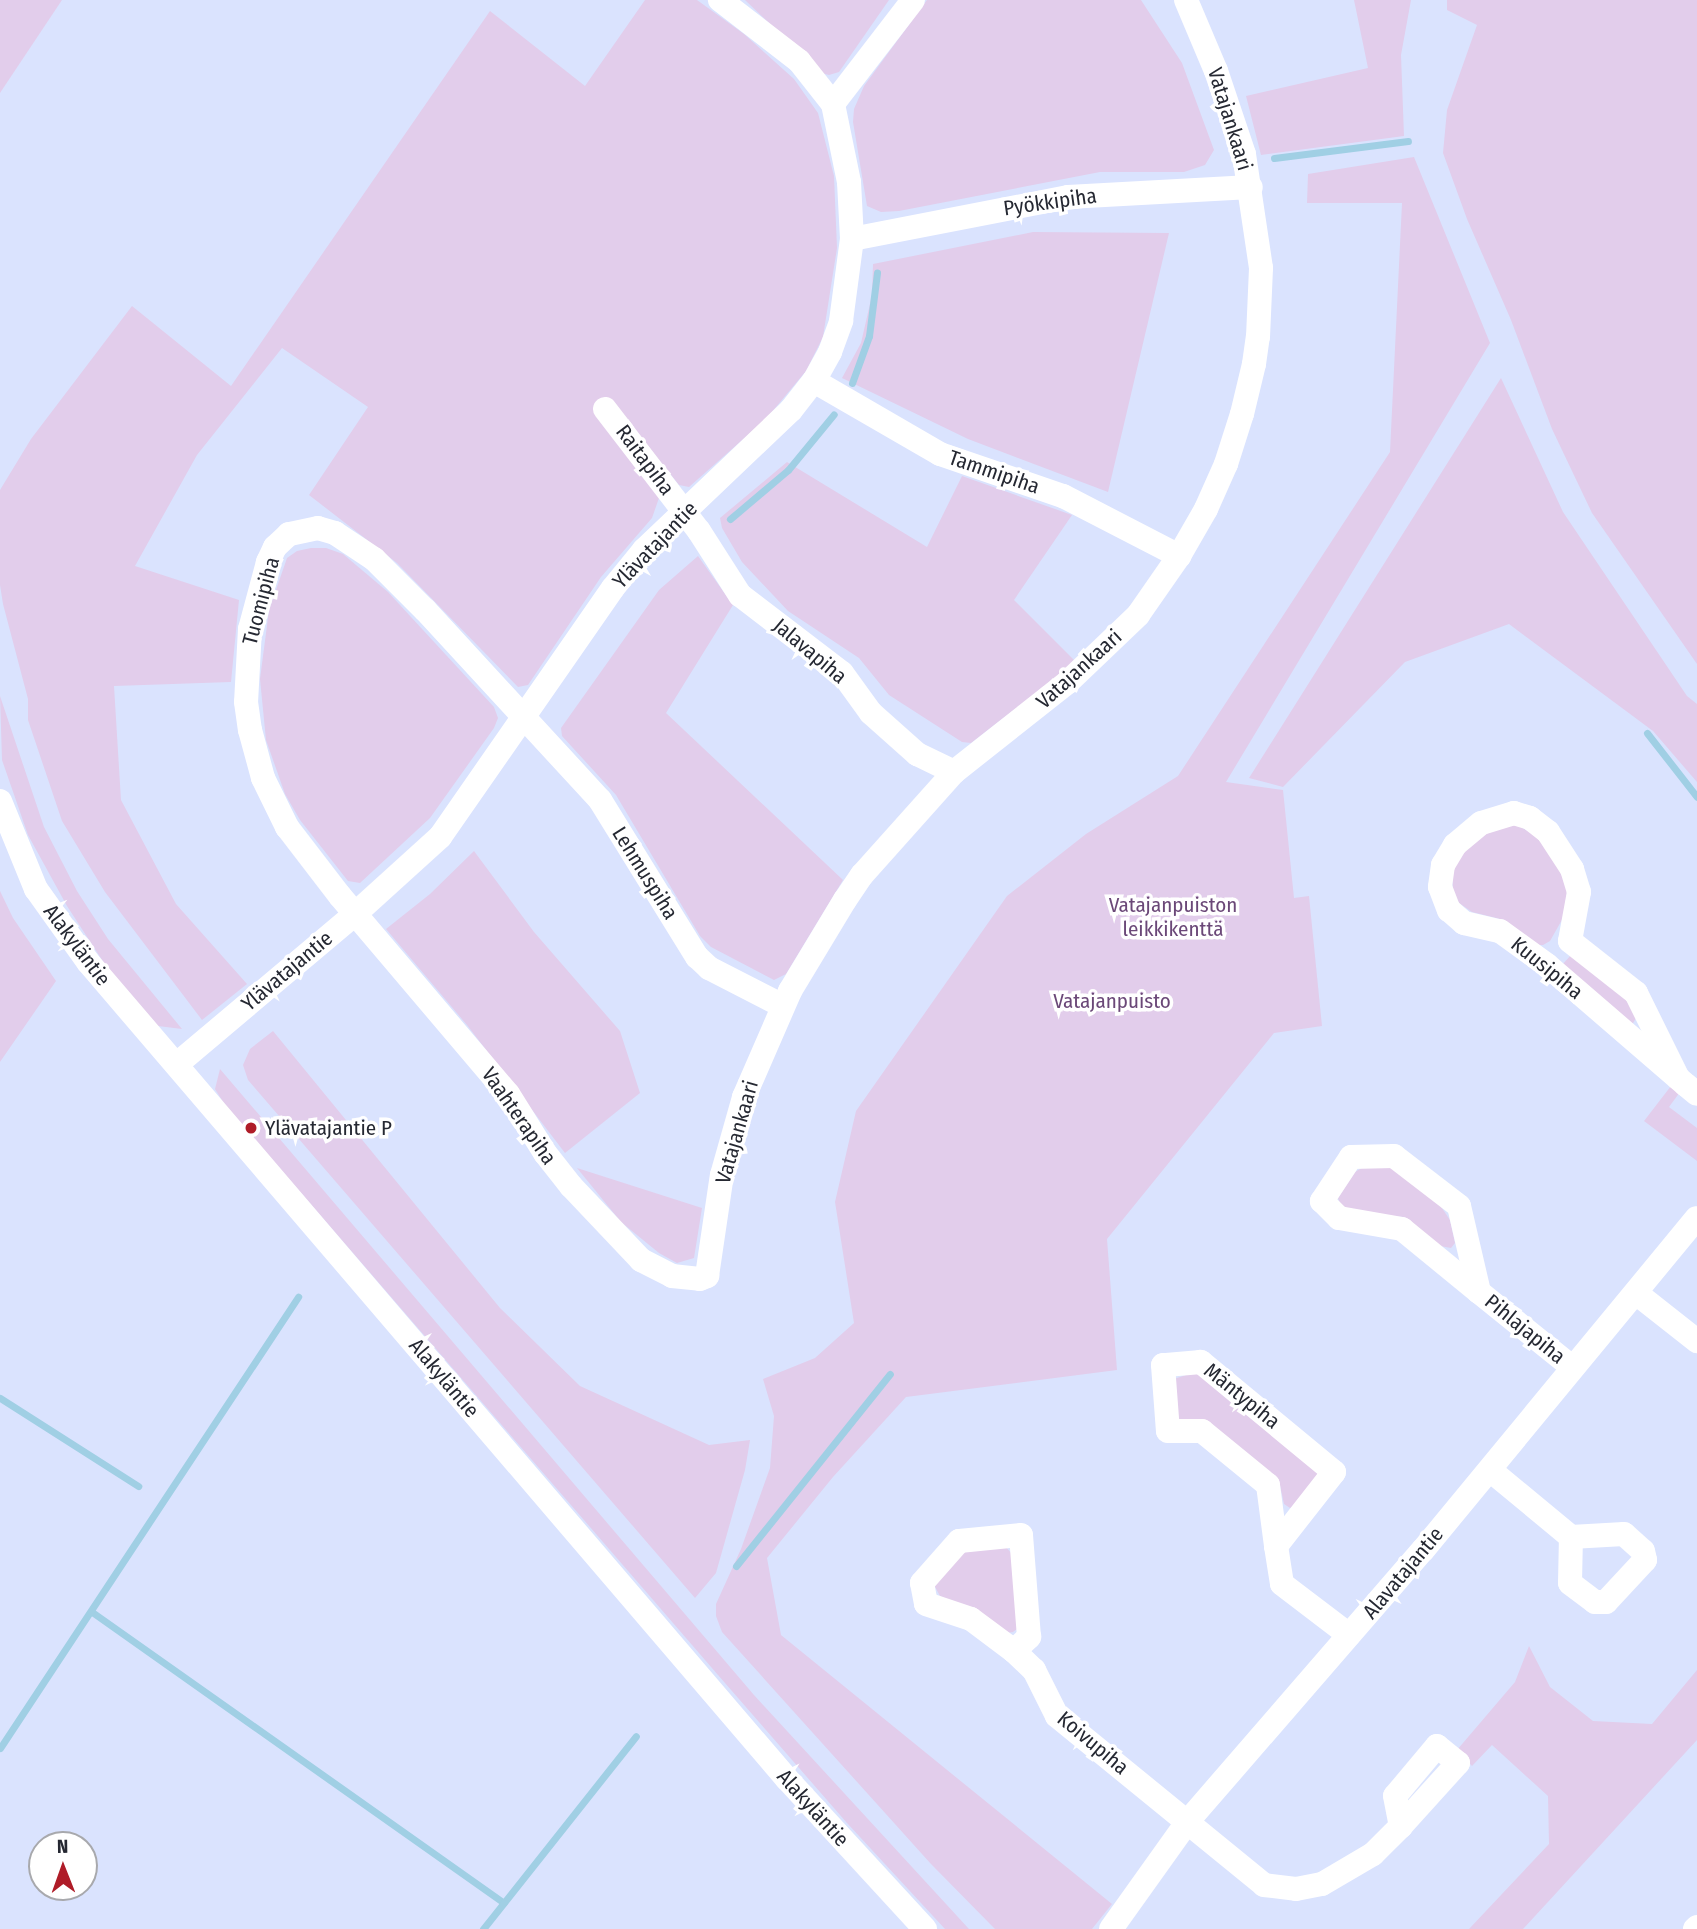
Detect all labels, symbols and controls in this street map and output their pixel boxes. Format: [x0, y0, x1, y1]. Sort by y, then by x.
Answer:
street label: Vatajankaari [1202, 65, 1258, 173]
street label: Pyökkipiha [1002, 183, 1098, 221]
street label: Raitapiha [610, 420, 680, 500]
street label: Tammipiha [945, 445, 1043, 499]
street label: Ylävatajantie [607, 496, 703, 594]
street label: Tuomipiha [237, 554, 285, 648]
street label: Jalavapiha [768, 613, 852, 689]
street label: Vatajankaari [1031, 624, 1127, 714]
street label: Lehmuspiha [607, 822, 683, 924]
park label: Vatajanpuiston leikkikenttä [1109, 892, 1237, 942]
street label: Alakyläntie [38, 899, 116, 991]
street label: Ylävatajantie [236, 926, 338, 1016]
street label: Kuusipiha [1506, 931, 1588, 1005]
park label: Vatajanpuisto [1053, 988, 1171, 1014]
street label: Vaahterapiha [476, 1062, 562, 1170]
street label: Vatajankaari [710, 1078, 764, 1186]
place label: Ylävatajantie P [265, 1115, 392, 1141]
marker: Ylävatajantie P [243, 1120, 259, 1136]
street label: Pihlajapiha [1480, 1289, 1570, 1369]
street label: Alakyläntie [404, 1333, 484, 1423]
street label: Mäntypiha [1199, 1358, 1285, 1434]
street label: Alavatajantie [1357, 1522, 1449, 1624]
street label: Koivupiha [1052, 1706, 1134, 1780]
street label: Alakyläntie [772, 1764, 854, 1852]
north arrow [28, 1831, 98, 1901]
text: N [57, 1835, 69, 1858]

